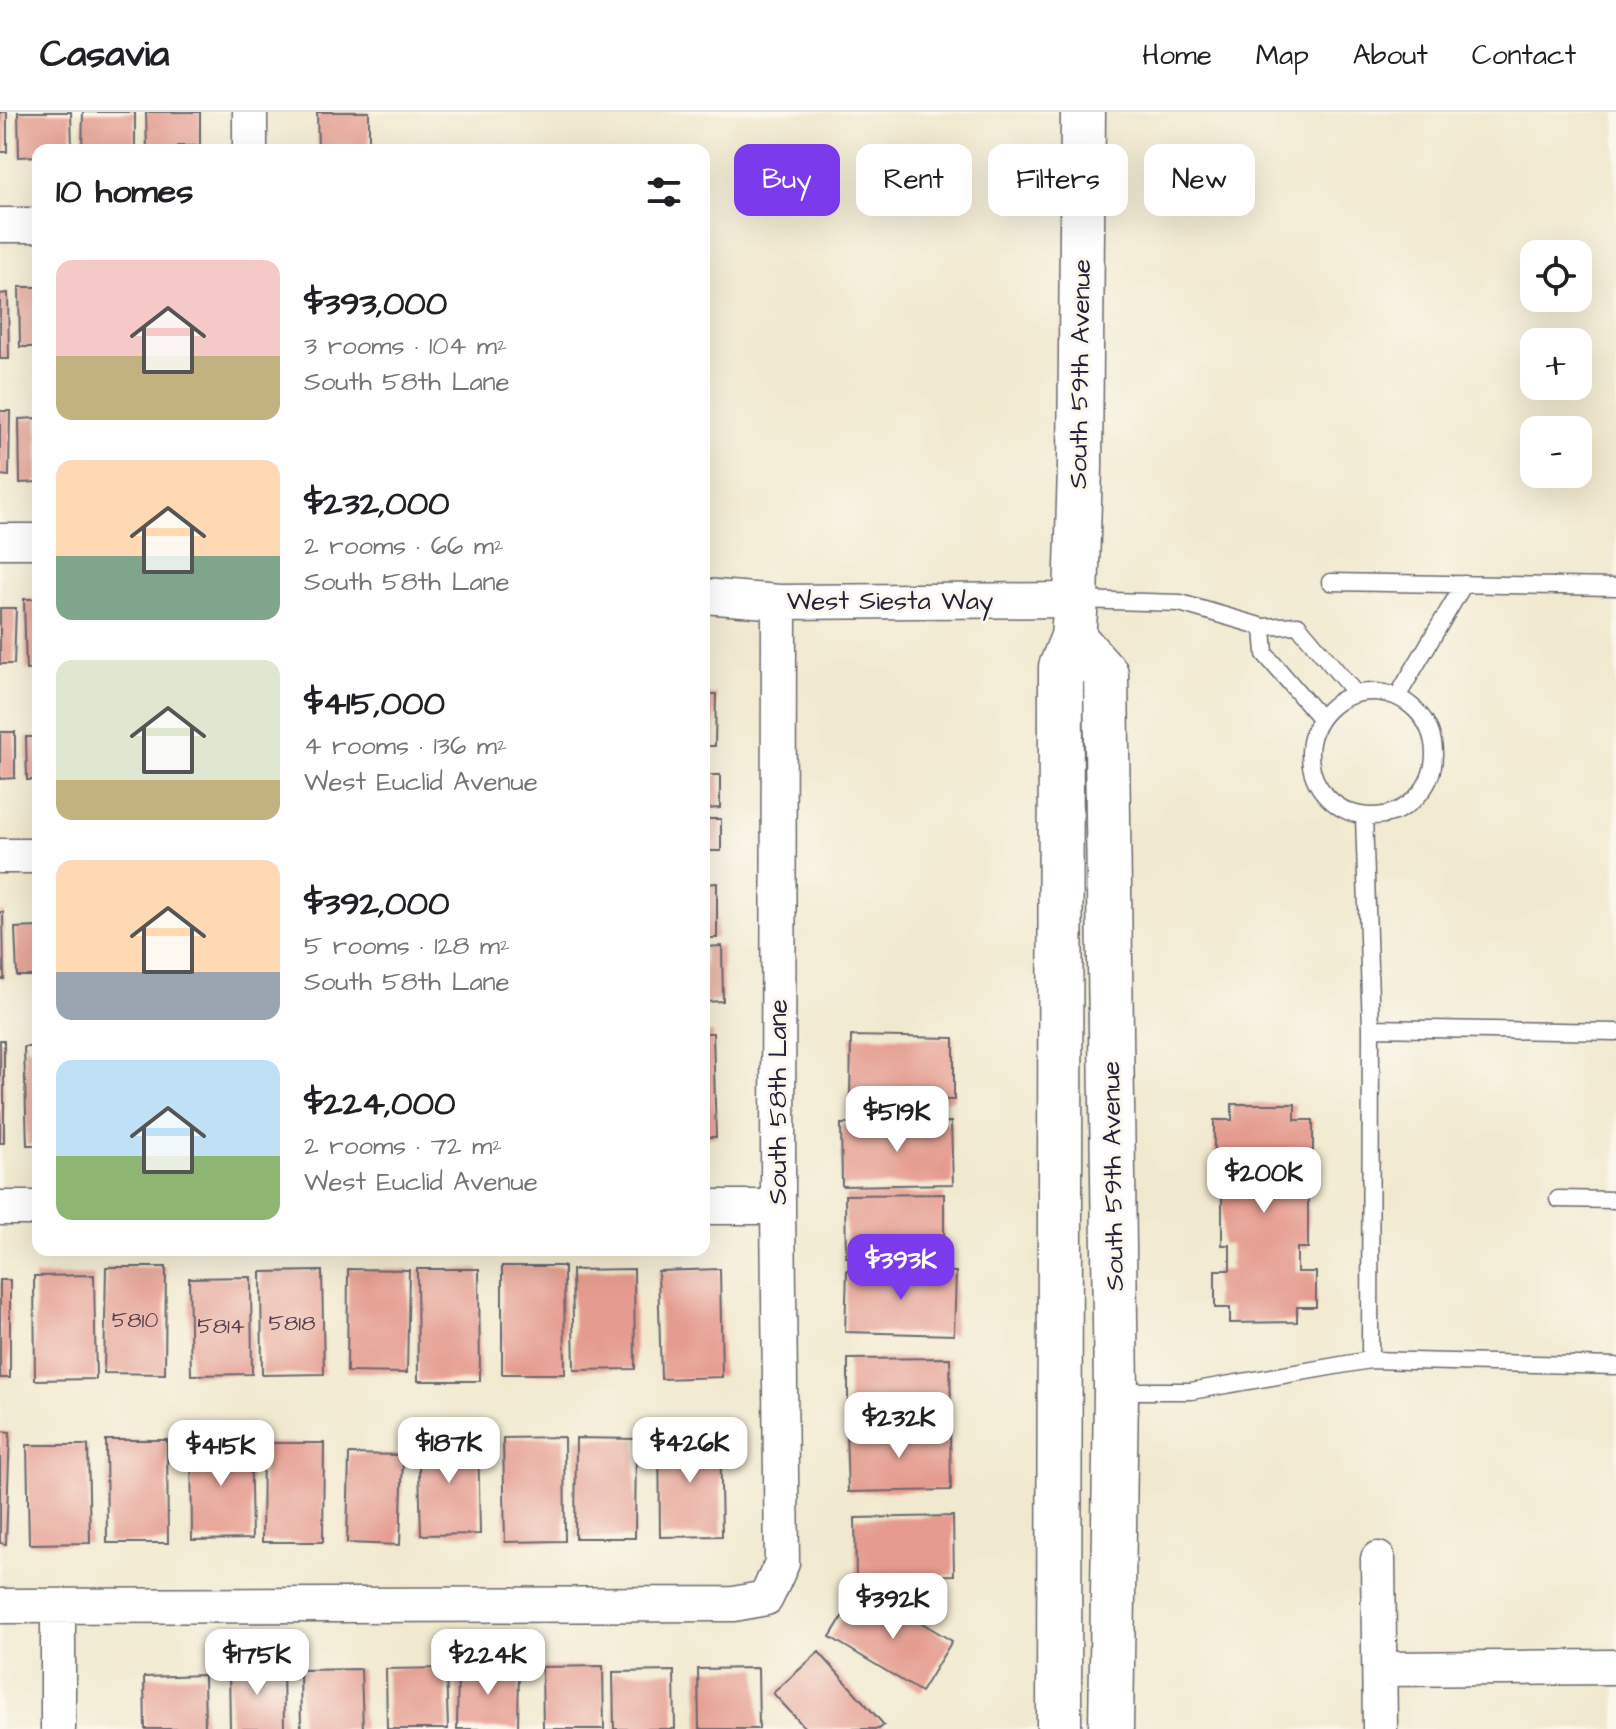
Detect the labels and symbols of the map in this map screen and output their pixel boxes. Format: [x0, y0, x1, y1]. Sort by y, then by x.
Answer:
street label: South 59th Avenue [1060, 259, 1100, 489]
street label: West Siesta Way [787, 583, 993, 621]
street label: South 58th Lane [760, 999, 796, 1205]
street label: South 59th Avenue [1093, 1061, 1133, 1291]
pin: $519K [841, 1086, 953, 1154]
pin: $200K [1208, 1147, 1320, 1215]
pin: $393K [845, 1234, 957, 1302]
house number: 5810 [112, 1305, 158, 1336]
house number: 5818 [269, 1308, 315, 1339]
house number: 5814 [197, 1311, 245, 1342]
pin: $232K [843, 1392, 955, 1460]
pin: $187K [393, 1417, 505, 1485]
pin: $426K [634, 1417, 746, 1485]
pin: $415K [165, 1420, 277, 1488]
pin: $392K [837, 1573, 949, 1641]
pin: $175K [201, 1629, 313, 1697]
pin: $224K [432, 1629, 544, 1697]

